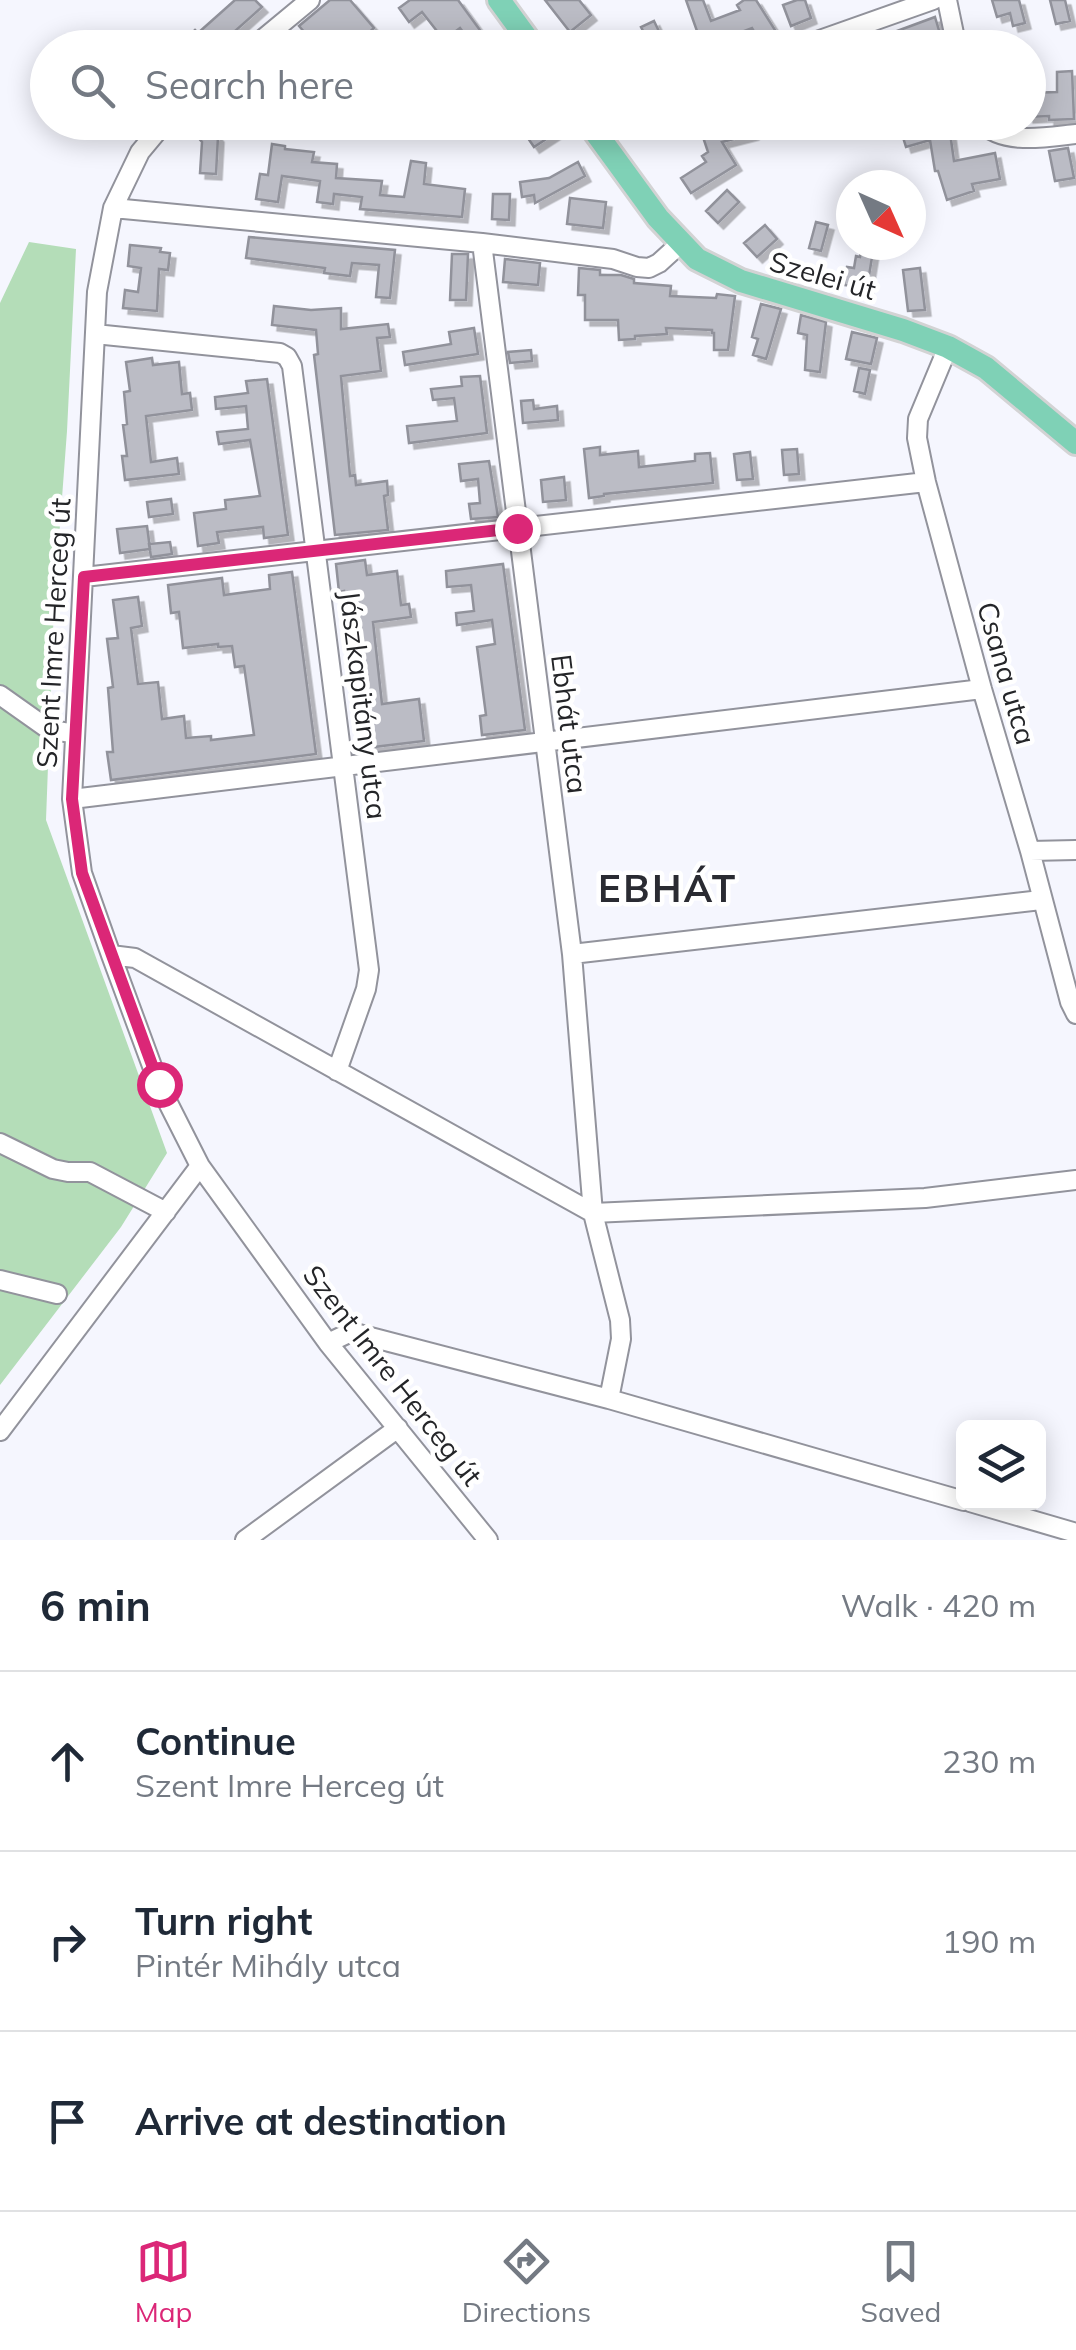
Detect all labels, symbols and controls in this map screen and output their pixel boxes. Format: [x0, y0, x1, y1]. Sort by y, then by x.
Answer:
search box [30, 30, 1046, 140]
icon: search [65, 58, 120, 113]
text: Search here [145, 61, 354, 109]
north arrow [836, 170, 926, 260]
street label: Szelei út [766, 243, 880, 307]
street label: Szent Imre Herceg út [28, 497, 78, 769]
route end [495, 506, 541, 552]
street label: Jászkapitány utca [333, 589, 395, 821]
street label: Csana utca [970, 598, 1044, 748]
street label: Ebhát utca [544, 652, 596, 796]
district label: EBHÁT [598, 864, 738, 912]
route start [137, 1062, 183, 1108]
street label: Szent Imre Herceg út [296, 1258, 490, 1492]
map controls [956, 1420, 1046, 1510]
button: layers [956, 1420, 1046, 1510]
text: 6 min [40, 1579, 151, 1632]
text: Walk · 420 m [841, 1585, 1036, 1625]
text: Continue [135, 1717, 296, 1765]
icon: ahead [40, 1734, 95, 1789]
text: 230 m [942, 1741, 1036, 1781]
text: Szent Imre Herceg út [135, 1765, 444, 1805]
text: Turn right [135, 1897, 312, 1945]
icon: right [40, 1914, 95, 1969]
text: 190 m [942, 1921, 1036, 1961]
text: Pintér Mihály utca [135, 1945, 401, 1985]
icon: arrive [40, 2094, 95, 2149]
text: Arrive at destination [135, 2097, 507, 2145]
tab: Map [135, 2234, 192, 2329]
tab: Directions [462, 2234, 591, 2329]
tab: Saved [860, 2234, 941, 2329]

